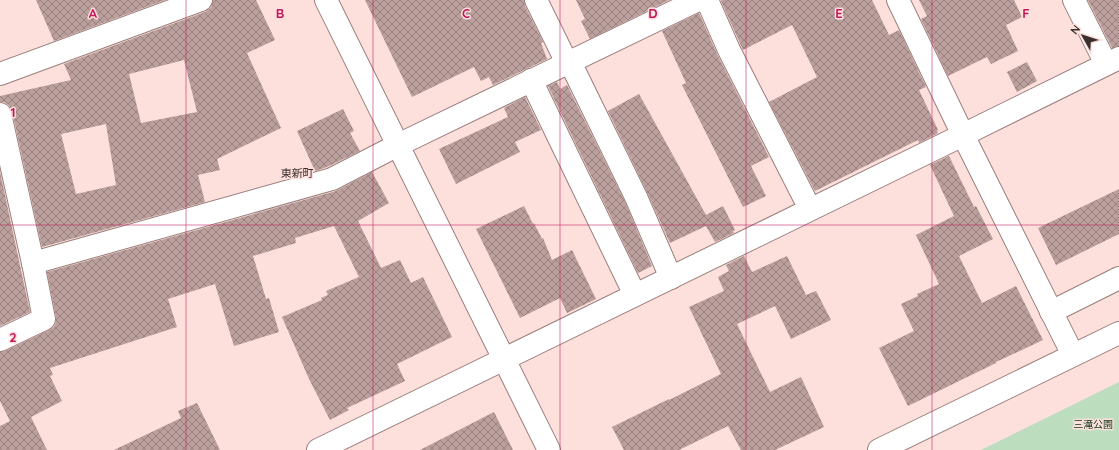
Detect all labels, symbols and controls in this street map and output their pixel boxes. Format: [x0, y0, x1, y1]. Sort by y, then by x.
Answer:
text: A [89, 5, 98, 21]
text: B [276, 5, 284, 21]
text: C [462, 5, 470, 21]
text: D [648, 5, 658, 21]
text: E [835, 5, 843, 21]
text: F [1022, 5, 1030, 21]
north arrow [1063, 16, 1103, 56]
text: N [1067, 22, 1083, 37]
text: 1 [10, 104, 16, 120]
district label: 東新町 [281, 166, 314, 180]
text: 2 [9, 329, 17, 345]
park label: 三滝公園 [1073, 418, 1113, 431]

